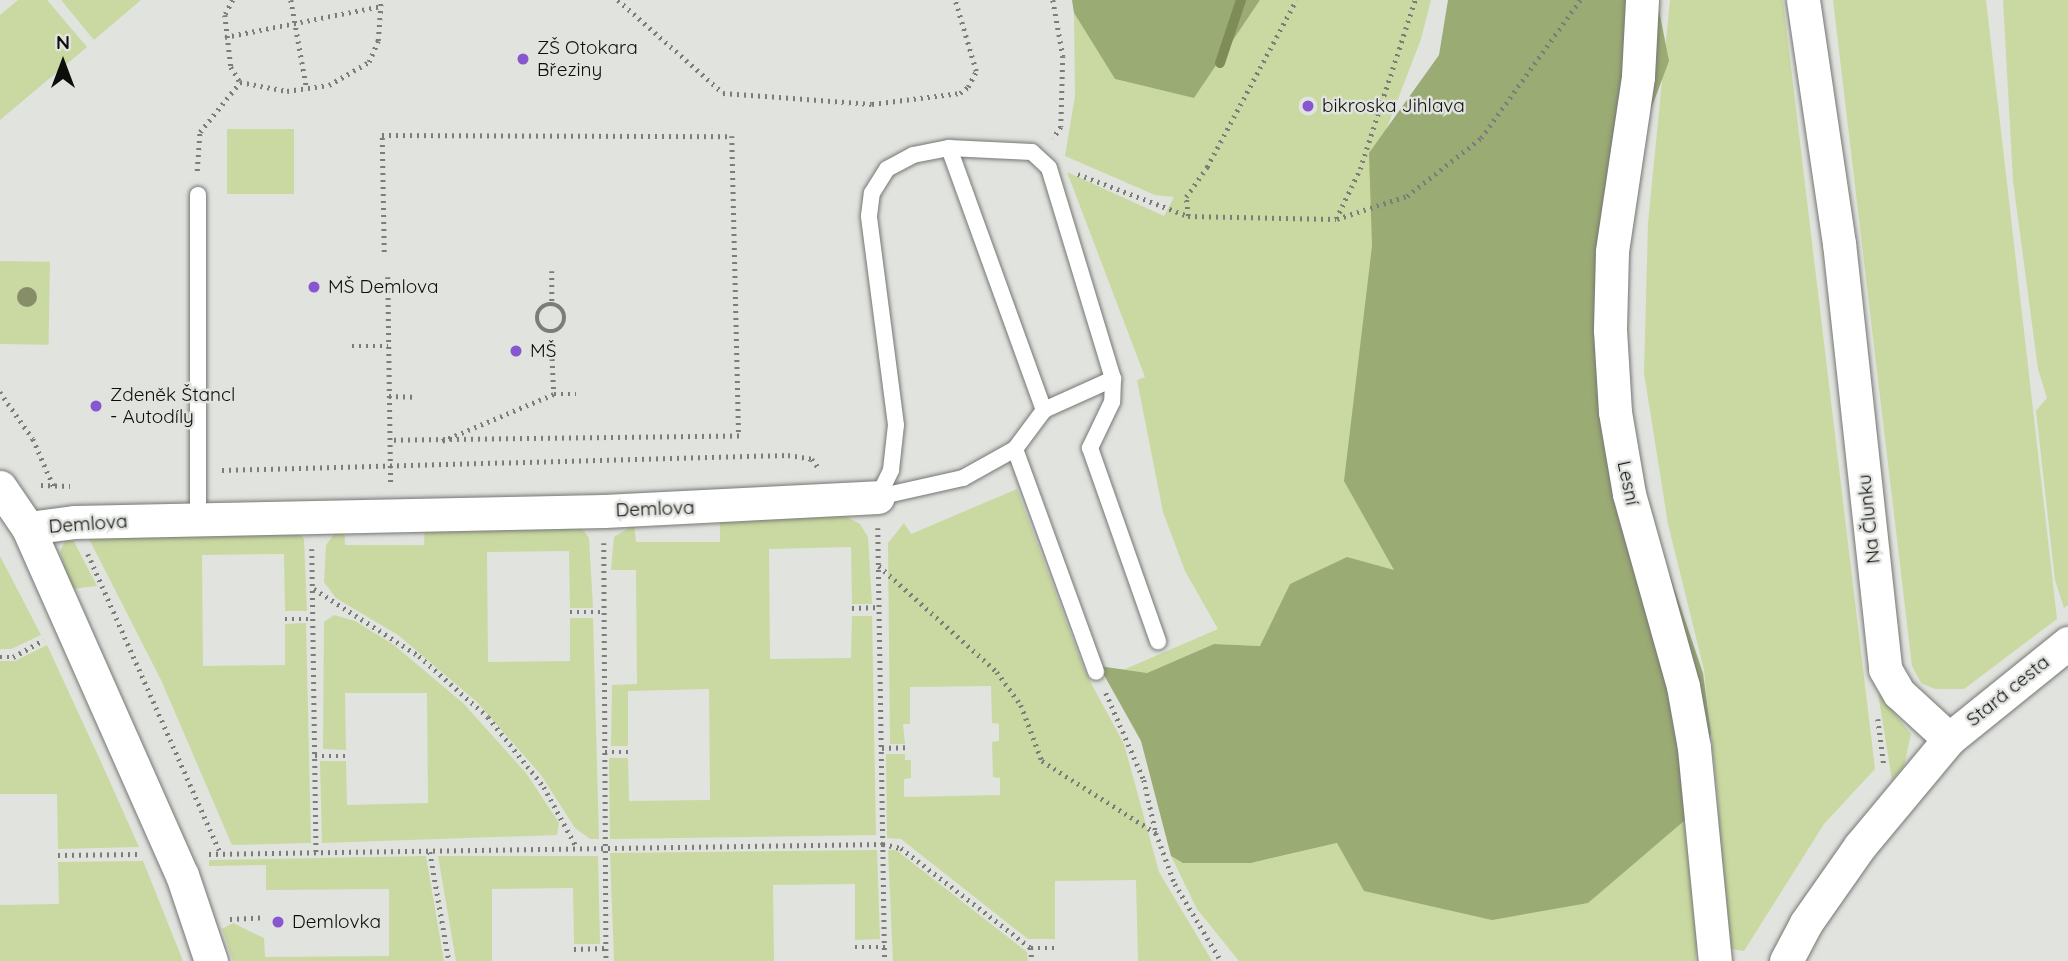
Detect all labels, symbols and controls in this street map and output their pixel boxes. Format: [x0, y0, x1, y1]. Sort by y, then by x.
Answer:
north arrow [28, 28, 98, 98]
text: N [56, 30, 70, 54]
place label: ZŠ Otokara Březiny [537, 37, 638, 81]
marker: ZŠ Otokara Březiny [515, 51, 531, 67]
place label: bikroska Jihlava [1322, 95, 1465, 117]
marker: bikroska Jihlava [1300, 98, 1316, 114]
place label: MŠ Demlova [328, 276, 439, 298]
marker: MŠ Demlova [306, 279, 322, 295]
place label: MŠ [530, 340, 556, 362]
marker: MŠ [508, 343, 524, 359]
place label: Zdeněk Štancl - Autodíly [110, 384, 235, 428]
marker: Zdeněk Štancl - Autodíly [88, 398, 104, 414]
street label: Lesní [1612, 459, 1644, 507]
street label: Na Člunku [1853, 473, 1885, 565]
street label: Demlova [615, 496, 695, 522]
street label: Demlova [48, 510, 128, 538]
street label: Stará cesta [1962, 651, 2054, 731]
place label: Demlovka [292, 911, 381, 933]
marker: Demlovka [270, 914, 286, 930]

